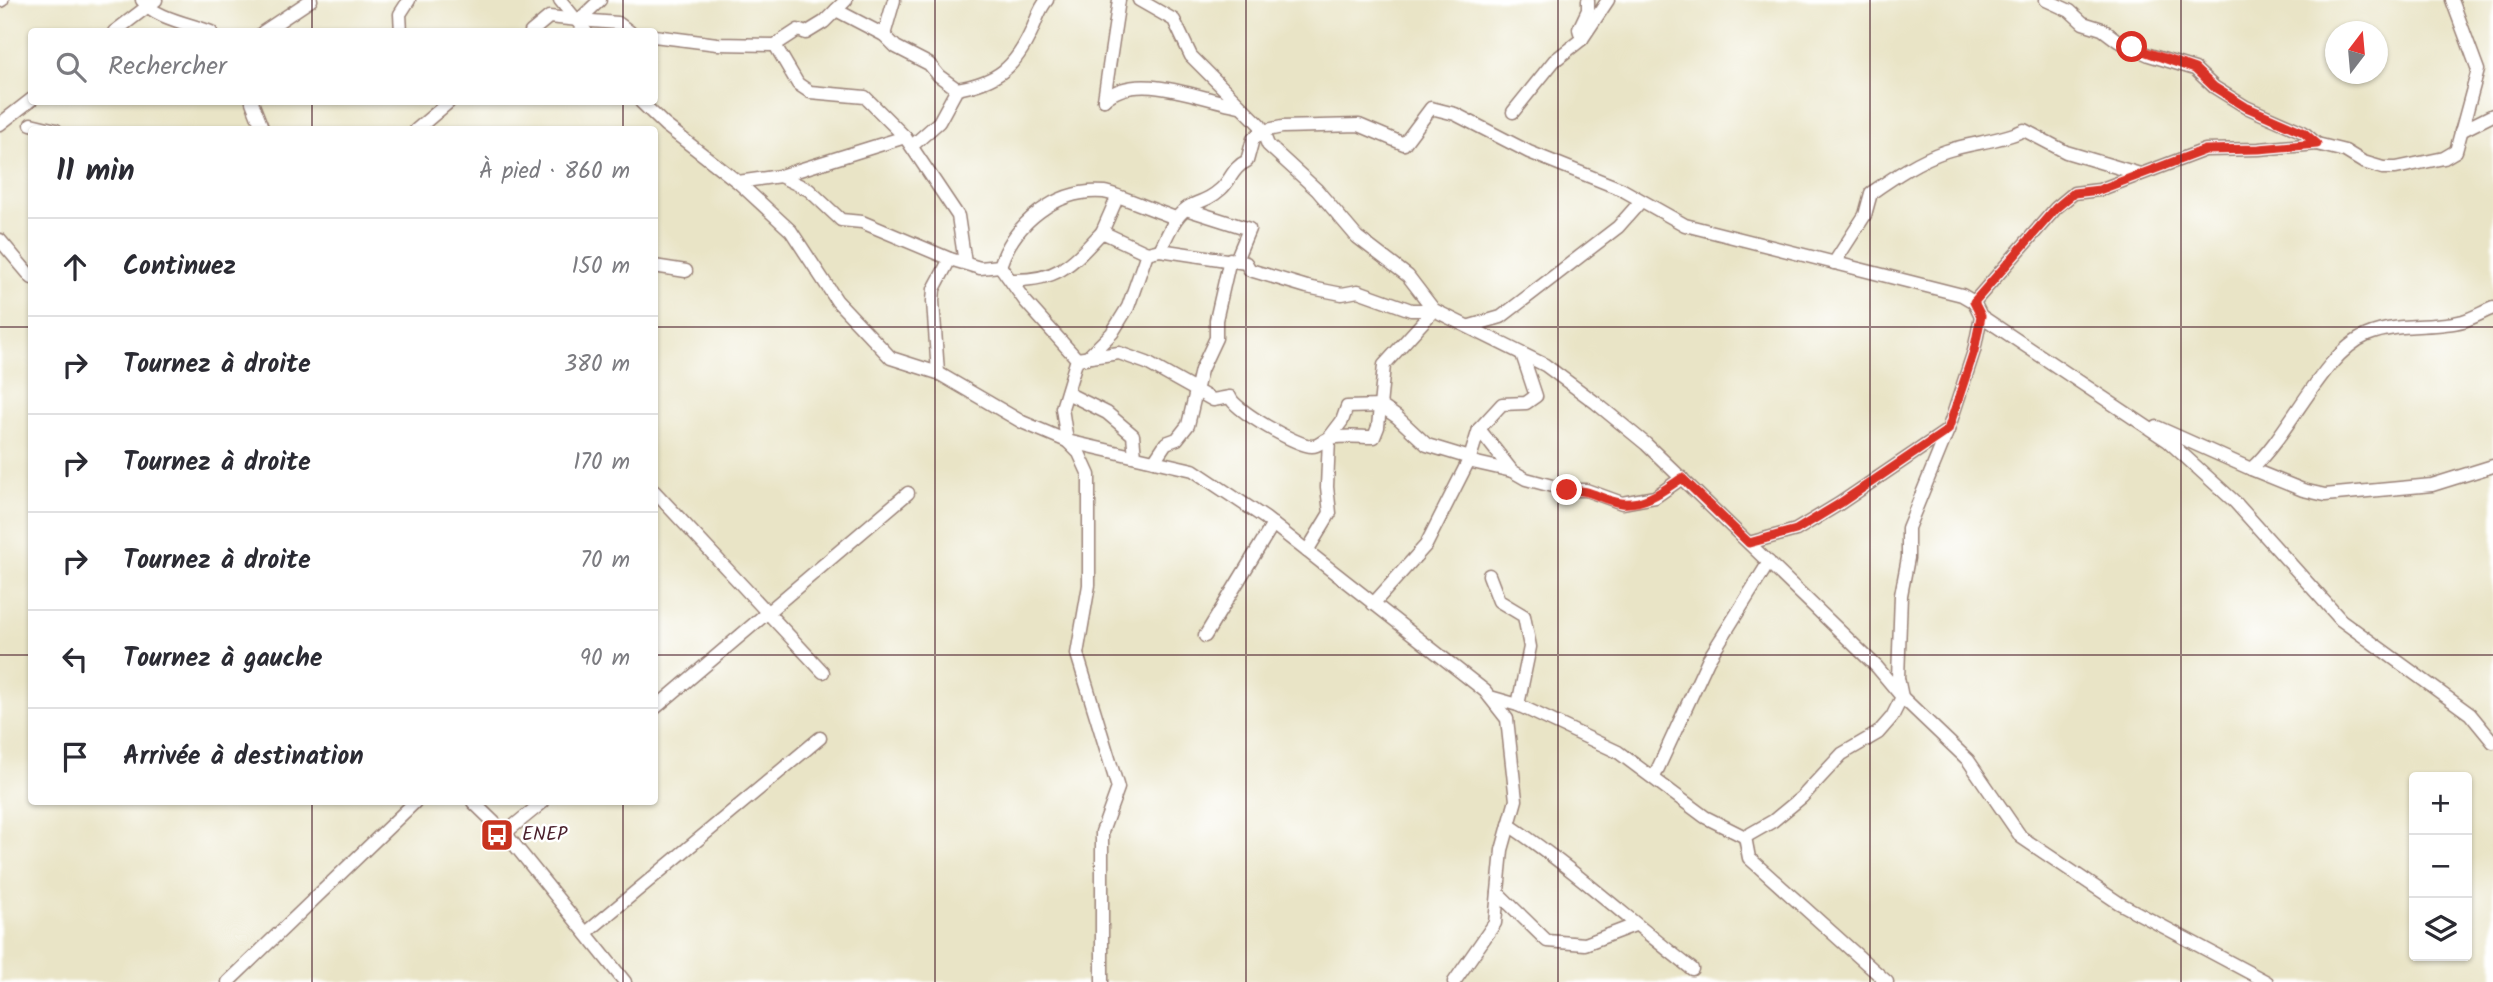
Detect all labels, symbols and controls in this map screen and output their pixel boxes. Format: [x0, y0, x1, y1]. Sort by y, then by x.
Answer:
north arrow [2325, 21, 2388, 84]
search box [28, 28, 658, 105]
route start [2116, 31, 2147, 62]
text: Rechercher [108, 46, 227, 88]
icon: search [52, 48, 90, 86]
text: 11 min [56, 148, 135, 196]
text: À pied · 860 m [479, 154, 630, 190]
text: Continuez [123, 246, 236, 288]
icon: ahead [56, 248, 94, 286]
text: 150 m [571, 249, 630, 285]
text: Tournez à droite [123, 344, 311, 386]
icon: right [56, 346, 94, 384]
text: 380 m [564, 347, 630, 383]
text: Tournez à droite [123, 442, 311, 484]
icon: right [56, 444, 94, 482]
text: 170 m [573, 445, 630, 481]
route end [1551, 474, 1582, 505]
text: Tournez à droite [123, 540, 311, 582]
icon: right [56, 542, 94, 580]
text: 70 m [580, 543, 630, 579]
text: Tournez à gauche [123, 638, 323, 680]
icon: left [56, 640, 94, 678]
text: 90 m [580, 641, 630, 677]
text: Arrivée à destination [123, 736, 364, 778]
icon: arrive [56, 738, 94, 776]
map controls [2409, 772, 2472, 961]
button: + [2409, 772, 2472, 835]
bus stop icon: ENEP [478, 816, 516, 854]
place label: ENEP [522, 820, 568, 850]
button: − [2409, 835, 2472, 898]
button: layers [2409, 898, 2472, 961]

